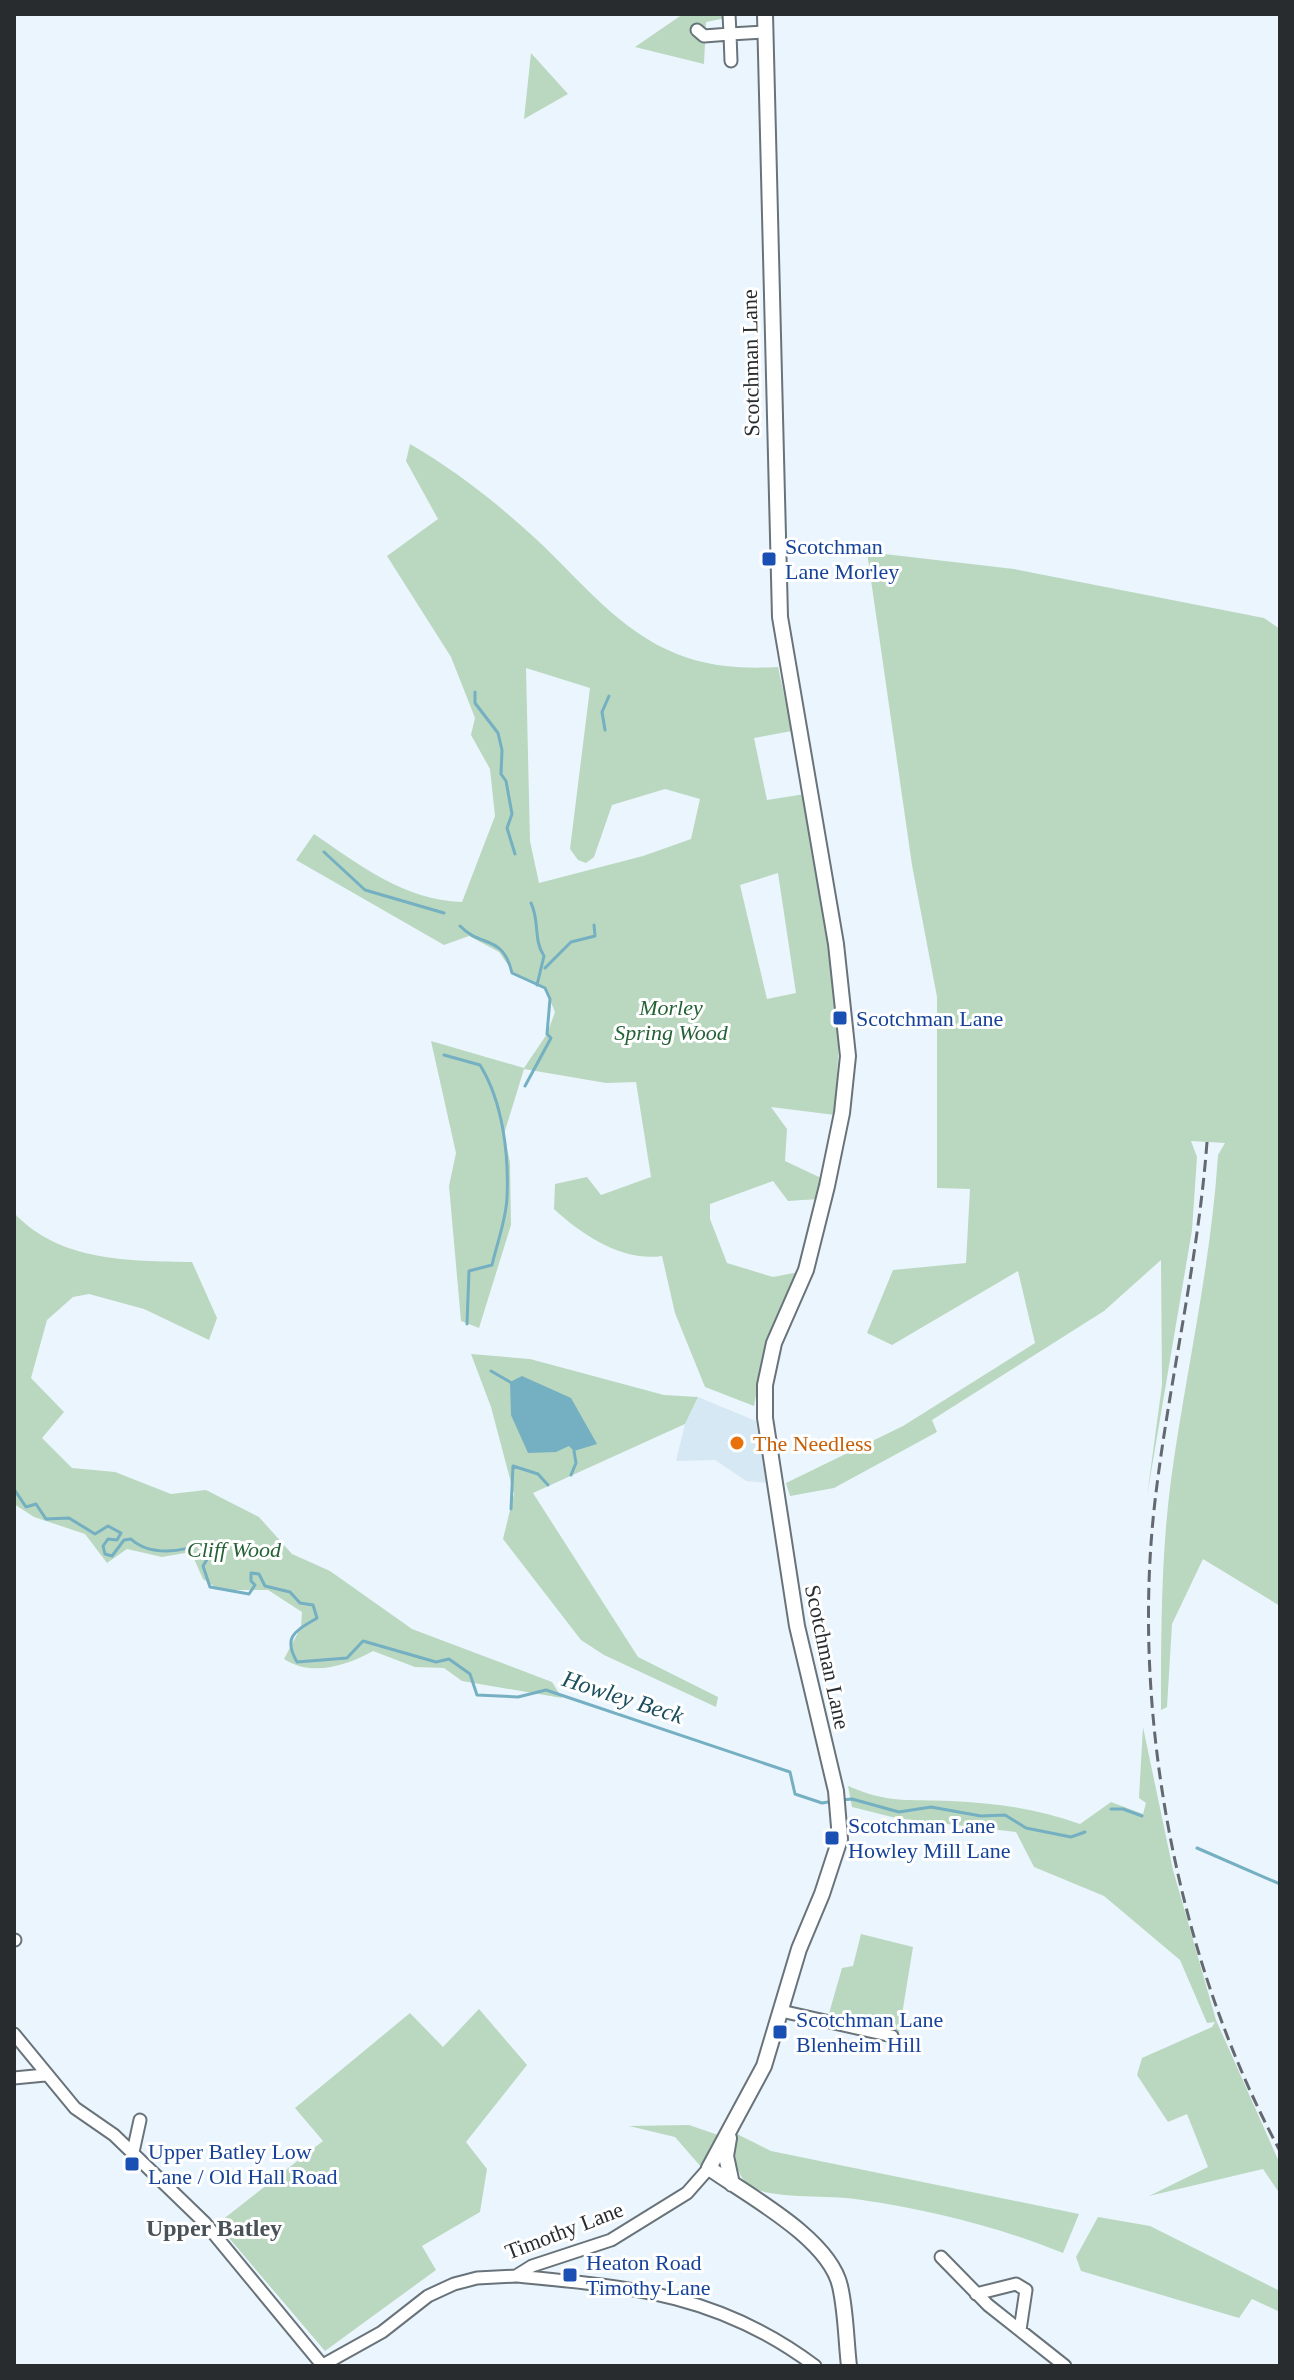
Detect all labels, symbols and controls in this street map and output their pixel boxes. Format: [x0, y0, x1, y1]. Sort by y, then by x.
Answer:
street label: Scotchman Lane [737, 289, 764, 437]
place label: Scotchman Lane Morley [785, 534, 899, 584]
marker: Scotchman Lane Morley [760, 550, 778, 568]
park label: Morley Spring Wood [614, 995, 729, 1045]
place label: Scotchman Lane [856, 1006, 1003, 1031]
marker: Scotchman Lane [831, 1009, 849, 1027]
place label: The Needless [753, 1431, 872, 1456]
marker: The Needless [728, 1434, 746, 1452]
park label: Cliff Wood [187, 1537, 282, 1562]
street label: Scotchman Lane [800, 1582, 855, 1732]
water label: Howley Beck [558, 1665, 687, 1729]
place label: Scotchman Lane Howley Mill Lane [848, 1813, 1011, 1863]
marker: Scotchman Lane Howley Mill Lane [823, 1829, 841, 1847]
place label: Scotchman Lane Blenheim Hill [796, 2007, 943, 2057]
marker: Scotchman Lane Blenheim Hill [771, 2023, 789, 2041]
place label: Upper Batley Low Lane / Old Hall Road [148, 2139, 337, 2189]
marker: Upper Batley Low Lane / Old Hall Road [123, 2155, 141, 2173]
street label: Timothy Lane [502, 2196, 627, 2264]
district label: Upper Batley [146, 2215, 282, 2241]
place label: Heaton Road Timothy Lane [586, 2250, 710, 2300]
marker: Heaton Road Timothy Lane [561, 2266, 579, 2284]

